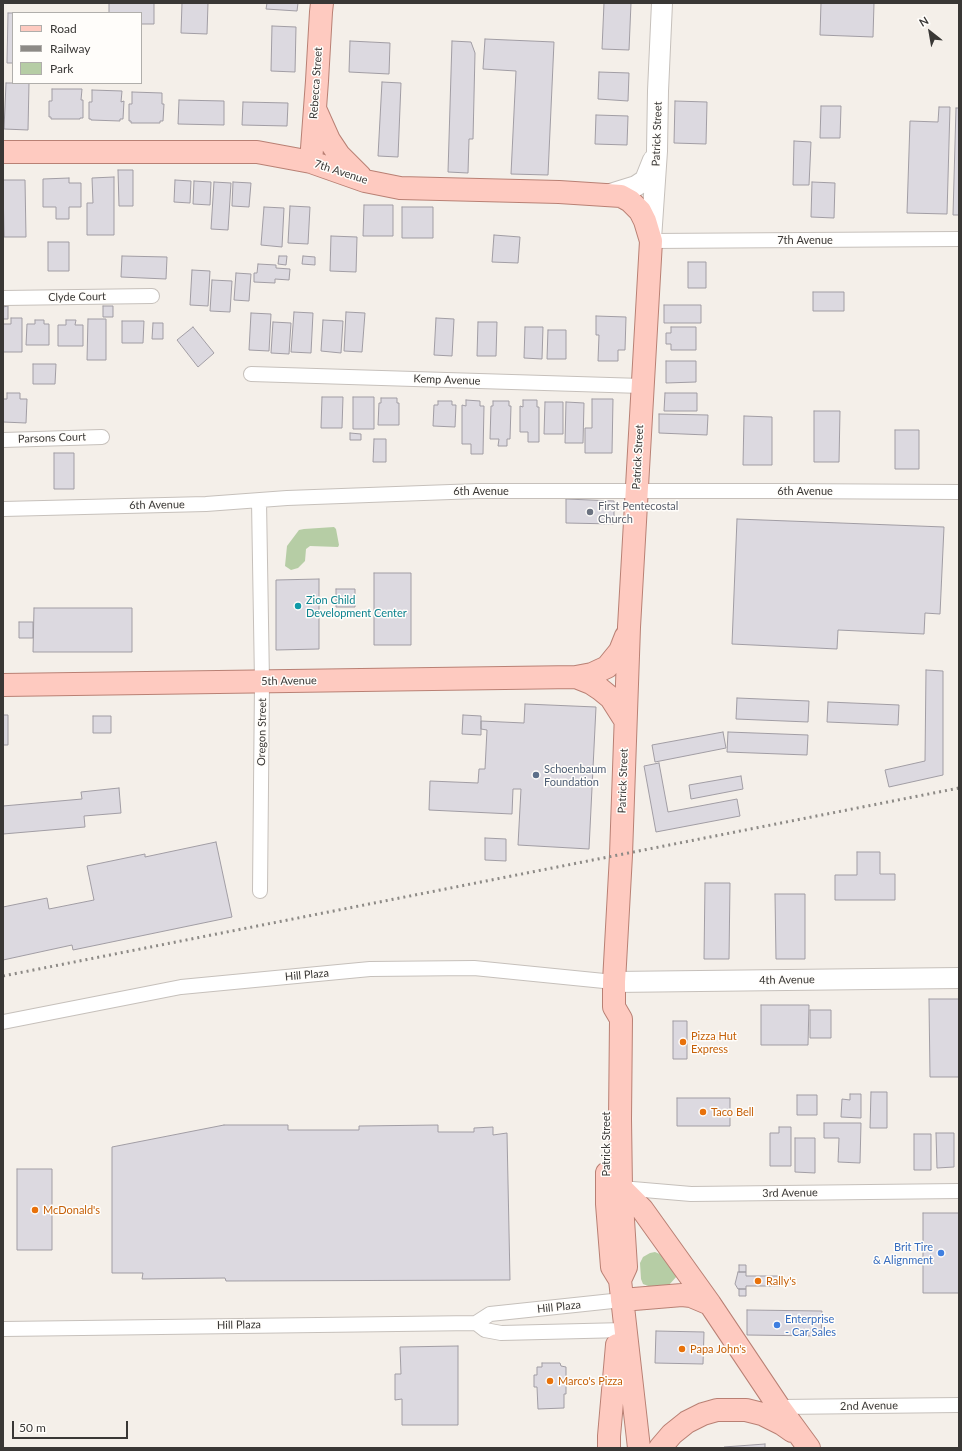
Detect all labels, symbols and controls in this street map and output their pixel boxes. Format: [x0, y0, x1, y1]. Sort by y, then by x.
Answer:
legend [12, 12, 142, 84]
north arrow [910, 12, 950, 52]
text: N [917, 14, 931, 29]
text: Road [50, 21, 77, 36]
text: Railway [50, 41, 90, 56]
street label: Rebecca Street [307, 47, 325, 119]
text: Park [50, 61, 73, 76]
street label: Patrick Street [649, 101, 665, 167]
street label: 7th Avenue [312, 157, 370, 187]
street label: 7th Avenue [777, 233, 833, 247]
street label: Clyde Court [48, 290, 106, 304]
street label: Kemp Avenue [413, 372, 481, 388]
street label: Patrick Street [630, 424, 646, 490]
street label: Parsons Court [18, 430, 86, 446]
street label: 6th Avenue [453, 484, 509, 498]
street label: 6th Avenue [777, 484, 833, 498]
street label: 6th Avenue [129, 498, 185, 512]
place label: First Pentecostal Church [598, 499, 678, 525]
marker: First Pentecostal Church [585, 507, 595, 517]
place label: Zion Child Development Center [306, 593, 407, 619]
marker: Zion Child Development Center [293, 601, 303, 611]
street label: 5th Avenue [261, 674, 317, 688]
street label: Oregon Street [255, 698, 269, 766]
street label: Patrick Street [615, 748, 631, 814]
place label: Schoenbaum Foundation [544, 762, 606, 788]
marker: Schoenbaum Foundation [531, 770, 541, 780]
street label: Hill Plaza [284, 967, 330, 983]
street label: 4th Avenue [759, 973, 815, 987]
place label: Pizza Hut Express [691, 1029, 737, 1055]
marker: Pizza Hut Express [678, 1037, 688, 1047]
place label: Taco Bell [711, 1105, 754, 1119]
marker: Taco Bell [698, 1107, 708, 1117]
street label: Patrick Street [599, 1111, 613, 1177]
street label: 3rd Avenue [762, 1186, 818, 1200]
place label: McDonald's [43, 1203, 100, 1217]
marker: McDonald's [30, 1205, 40, 1215]
place label: Brit Tire & Alignment [873, 1240, 933, 1266]
marker: Brit Tire & Alignment [936, 1248, 946, 1258]
place label: Rally's [766, 1274, 796, 1288]
marker: Rally's [753, 1276, 763, 1286]
street label: Hill Plaza [536, 1298, 582, 1316]
place label: Enterprise - Car Sales [785, 1312, 836, 1338]
street label: Hill Plaza [217, 1318, 261, 1332]
marker: Enterprise - Car Sales [772, 1320, 782, 1330]
place label: Papa John's [690, 1342, 746, 1356]
marker: Papa John's [677, 1344, 687, 1354]
place label: Marco's Pizza [558, 1374, 623, 1388]
marker: Marco's Pizza [545, 1376, 555, 1386]
street label: 2nd Avenue [840, 1399, 898, 1413]
scale bar [14, 1413, 130, 1439]
text: 50 m [19, 1420, 46, 1435]

